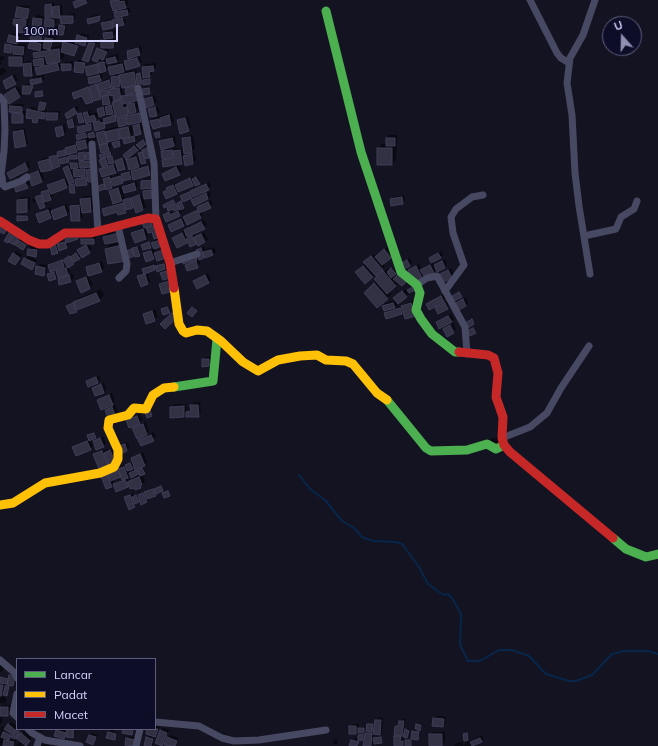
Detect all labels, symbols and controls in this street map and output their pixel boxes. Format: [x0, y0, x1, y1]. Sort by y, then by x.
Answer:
scale bar [18, 16, 120, 42]
north arrow [602, 16, 642, 56]
text: U [612, 18, 624, 34]
text: 100 m [23, 23, 58, 38]
legend [16, 658, 156, 730]
text: Lancar [54, 667, 92, 682]
text: Padat [54, 687, 87, 702]
text: Macet [54, 707, 88, 722]

